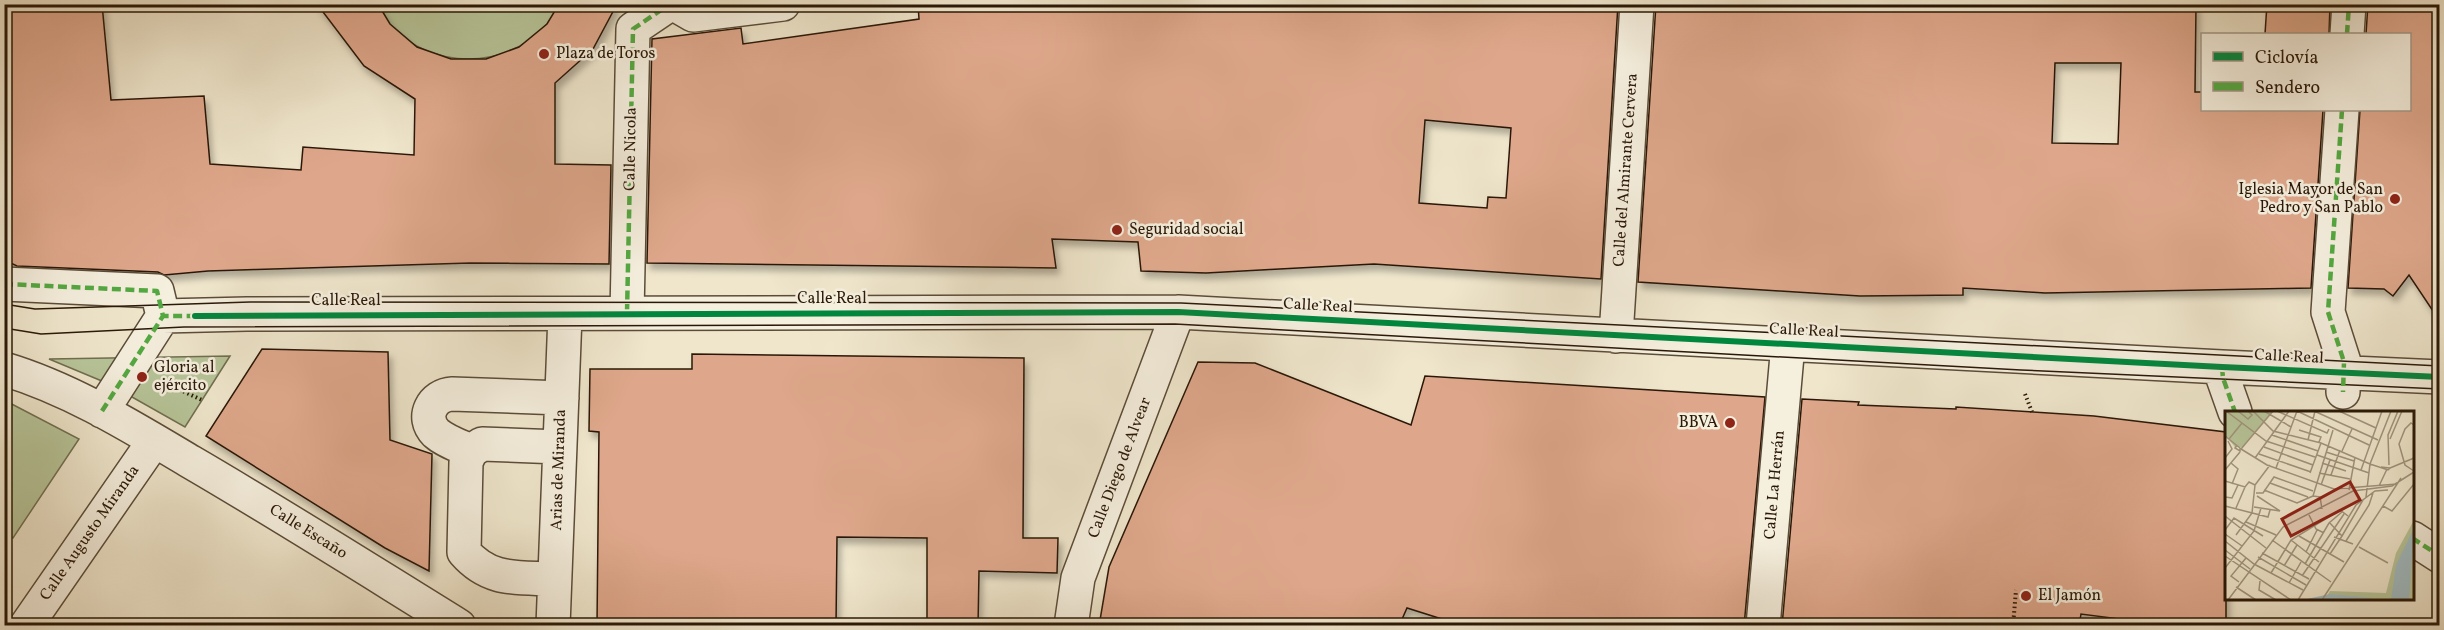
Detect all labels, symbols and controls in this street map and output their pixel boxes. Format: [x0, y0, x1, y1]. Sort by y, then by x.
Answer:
legend [2201, 33, 2411, 111]
place label: Plaza de Toros [556, 43, 656, 65]
text: Ciclovía [2255, 46, 2318, 71]
marker: Plaza de Toros [537, 47, 551, 61]
street label: Calle del Almirante Cervera [1608, 72, 1644, 268]
text: Sendero [2255, 76, 2320, 101]
street label: Calle Nicola [619, 107, 643, 191]
place label: Iglesia Mayor de San Pedro y San Pablo [2239, 179, 2383, 219]
marker: Iglesia Mayor de San Pedro y San Pablo [2388, 192, 2402, 206]
place label: Seguridad social [1129, 219, 1244, 241]
marker: Seguridad social [1110, 223, 1124, 237]
street label: Calle Real [797, 288, 867, 310]
street label: Calle Real [311, 290, 381, 312]
street label: Calle Real [1283, 293, 1354, 319]
street label: Calle Real [1769, 318, 1840, 344]
street label: Calle Real [2254, 344, 2325, 370]
place label: Gloria al ejército [154, 357, 215, 397]
marker: Gloria al ejército [135, 370, 149, 384]
street label: Calle Diego de Alvear [1083, 394, 1157, 542]
street label: Arias de Miranda [546, 409, 572, 531]
inset map [2225, 411, 2414, 600]
place label: BBVA [1679, 412, 1718, 434]
marker: BBVA [1723, 416, 1737, 430]
street label: Calle La Herrán [1759, 430, 1791, 540]
street label: Calle Augusto Miranda [35, 461, 145, 605]
street label: Calle Escaño [265, 499, 351, 565]
place label: El Jamón [2038, 585, 2101, 607]
marker: El Jamón [2019, 589, 2033, 603]

